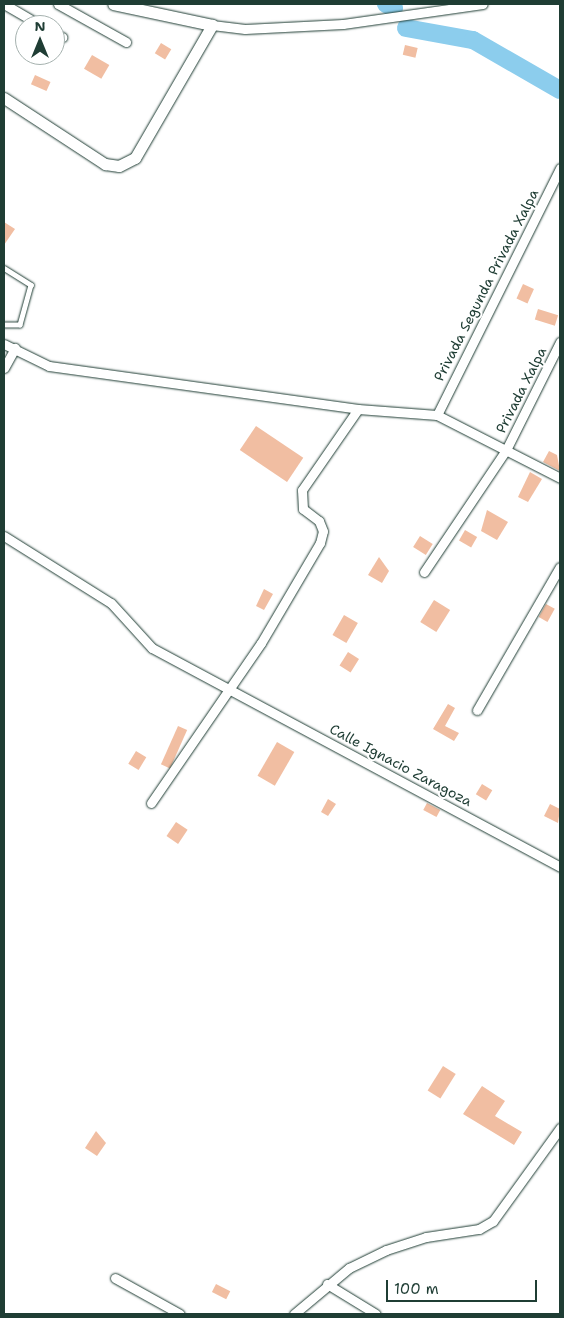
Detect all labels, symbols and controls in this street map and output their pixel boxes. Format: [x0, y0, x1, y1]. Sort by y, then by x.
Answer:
north arrow [15, 15, 65, 65]
text: N [34, 17, 46, 35]
street label: Privada Segunda Privada Xalpa [430, 186, 542, 384]
street label: Privada Xalpa [492, 344, 550, 436]
street label: Calle Ignacio Zaragoza [327, 720, 475, 810]
scale bar [389, 1270, 540, 1302]
text: 100 m [394, 1279, 439, 1299]

